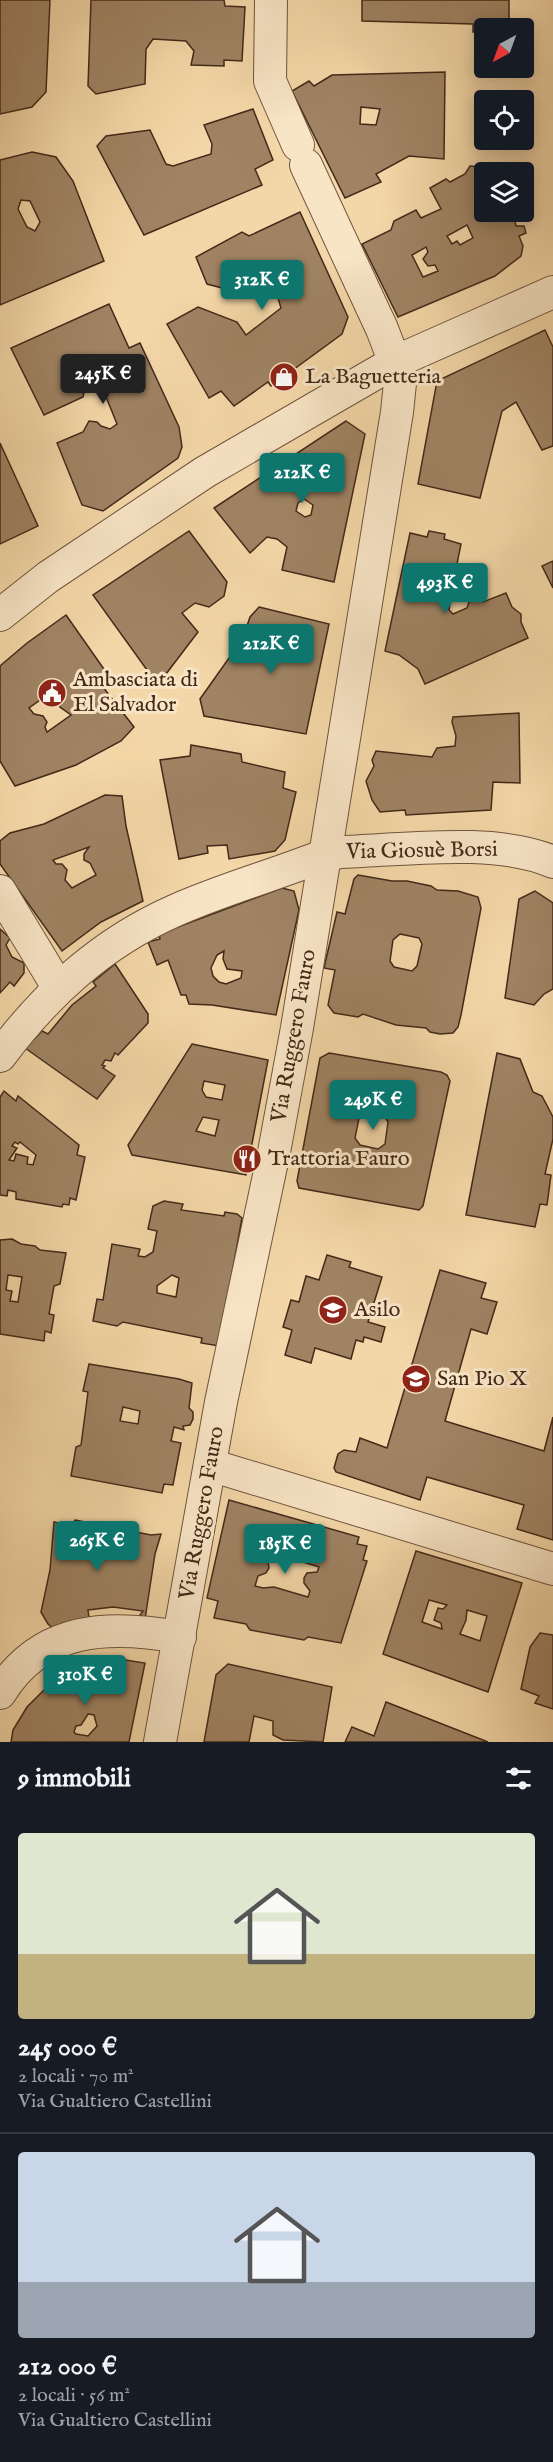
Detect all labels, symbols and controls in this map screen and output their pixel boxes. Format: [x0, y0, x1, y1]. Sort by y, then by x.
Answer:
north arrow [474, 18, 534, 78]
map controls [474, 18, 534, 222]
button: locate [474, 90, 534, 150]
button: layers [474, 162, 534, 222]
pin: 312K € [213, 260, 311, 311]
text: 312K € [235, 267, 289, 292]
pin: 245K € [54, 354, 152, 405]
text: 245K € [75, 361, 131, 386]
shop icon: La Baguetteria [268, 361, 300, 393]
place label: La Baguetteria [305, 363, 442, 391]
pin: 212K € [253, 453, 351, 504]
text: 212K € [274, 460, 330, 485]
pin: 493K € [396, 563, 494, 614]
text: 493K € [417, 570, 473, 595]
pin: 212K € [222, 624, 320, 675]
text: 212K € [243, 631, 299, 656]
place label: Ambasciata di El Salvador [72, 666, 198, 719]
public building icon: Ambasciata di El Salvador [36, 677, 68, 709]
street label: Via Giosuè Borsi [345, 836, 498, 866]
street label: Via Ruggero Fauro [265, 947, 323, 1126]
pin: 249K € [324, 1080, 422, 1131]
text: 249K € [344, 1087, 402, 1112]
restaurant icon: Trattoria Fauro [231, 1143, 263, 1175]
place label: Trattoria Fauro [268, 1145, 410, 1173]
school or university icon: Asilo [317, 1294, 349, 1326]
place label: Asilo [353, 1296, 400, 1324]
school or university icon: San Pio X [400, 1363, 432, 1395]
place label: San Pio X [437, 1365, 527, 1393]
street label: Via Ruggero Fauro [173, 1424, 231, 1603]
pin: 265K € [48, 1521, 146, 1572]
pin: 185K € [236, 1524, 334, 1575]
text: 265K € [69, 1528, 125, 1553]
text: 185K € [258, 1531, 312, 1556]
pin: 310K € [36, 1655, 134, 1706]
text: 310K € [57, 1662, 113, 1687]
text: 9 immobili [18, 1762, 131, 1795]
icon: filters [502, 1762, 535, 1795]
icon: home [223, 1872, 331, 1980]
text: 245 000 € [18, 2031, 117, 2064]
text: 2 locali · 70 m² [18, 2064, 134, 2089]
text: Via Gualtiero Castellini [18, 2089, 212, 2114]
icon: home [223, 2191, 331, 2299]
text: 212 000 € [18, 2350, 117, 2383]
text: 2 locali · 56 m² [18, 2383, 130, 2408]
text: Via Gualtiero Castellini [18, 2408, 212, 2433]

